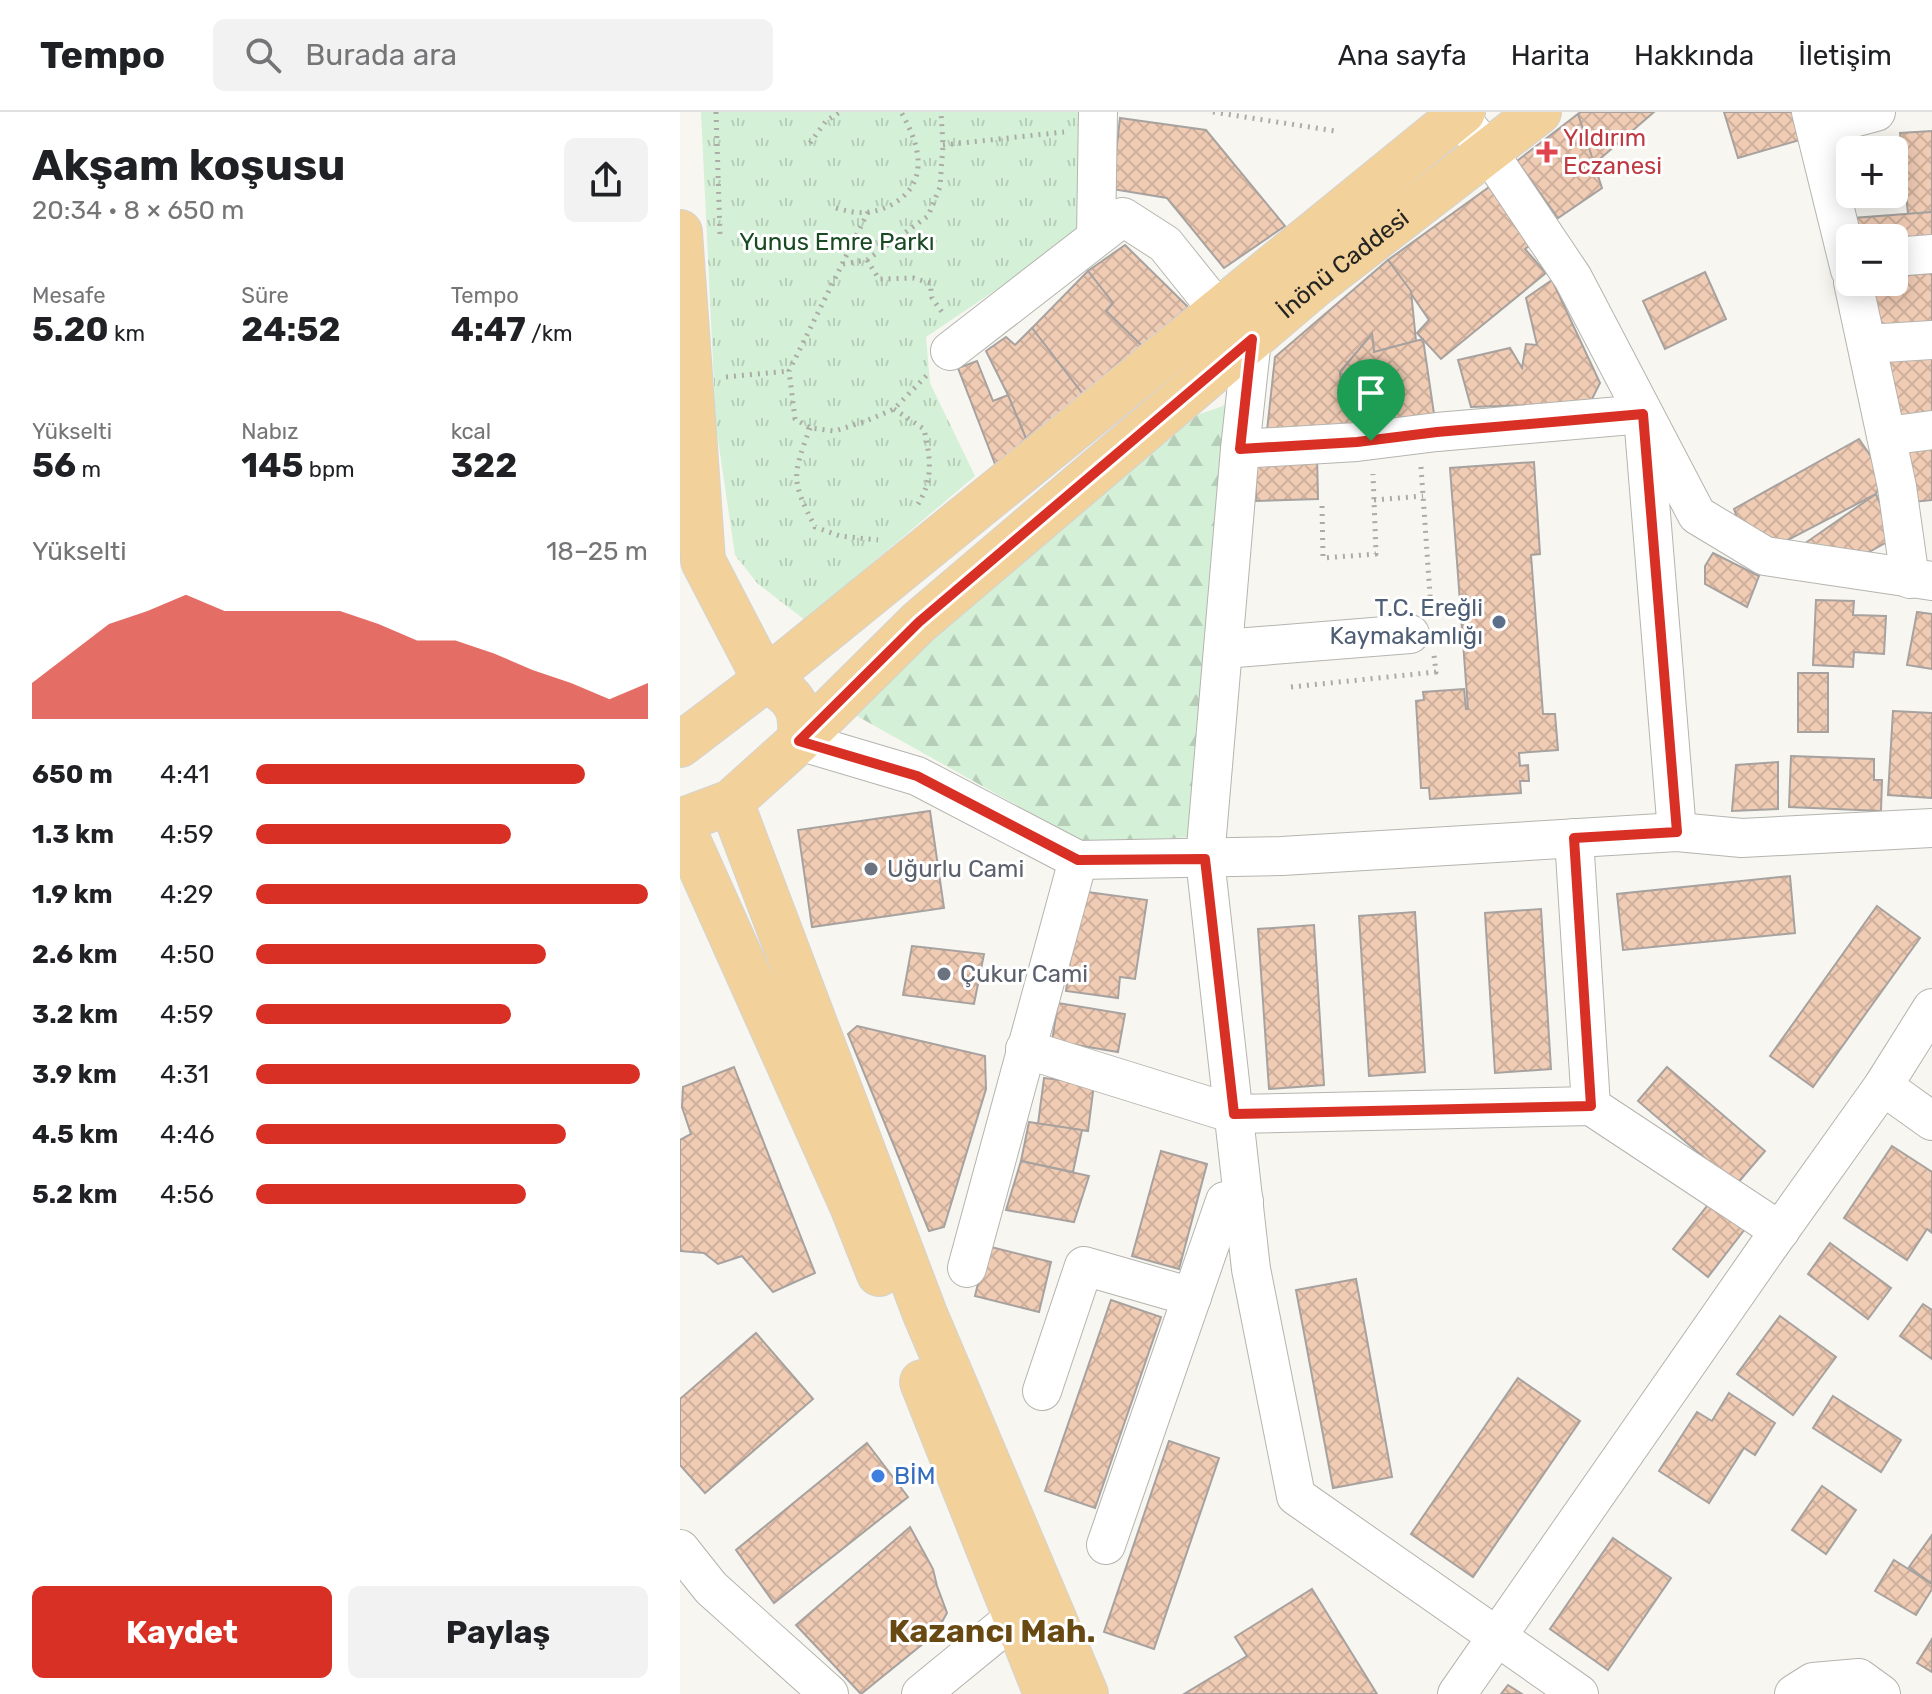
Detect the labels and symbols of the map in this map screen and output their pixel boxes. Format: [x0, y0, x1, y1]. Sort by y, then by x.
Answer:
place label: Yıldırım Eczanesi [1563, 124, 1662, 180]
marker: Yıldırım Eczanesi [1538, 143, 1556, 161]
street label: İnönü Caddesi [1272, 204, 1414, 324]
park label: Yunus Emre Parkı [739, 228, 935, 256]
pin [1337, 359, 1405, 441]
place label: T.C. Ereğli Kaymakamlığı [1329, 594, 1483, 650]
marker: T.C. Ereğli Kaymakamlığı [1490, 613, 1508, 631]
place label: Uğurlu Cami [887, 855, 1024, 883]
marker: Uğurlu Cami [862, 860, 880, 878]
place label: Çukur Cami [960, 960, 1088, 988]
marker: Çukur Cami [935, 965, 953, 983]
place label: BİM [894, 1462, 936, 1490]
marker: BİM [869, 1467, 887, 1485]
district label: Kazancı Mah. [888, 1612, 1096, 1650]

